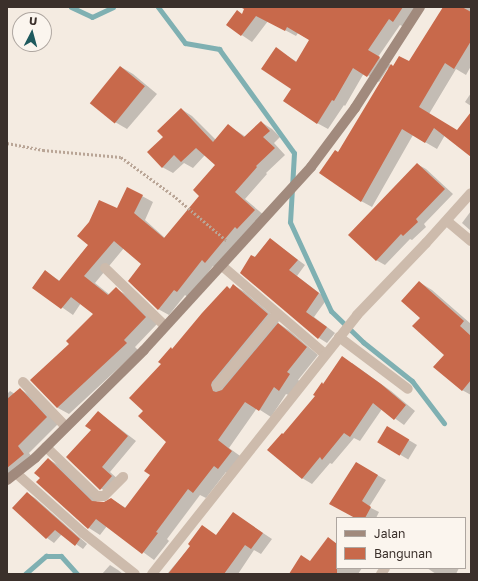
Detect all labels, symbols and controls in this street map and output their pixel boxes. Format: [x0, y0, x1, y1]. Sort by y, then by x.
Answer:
north arrow [12, 12, 52, 52]
text: U [29, 14, 38, 27]
legend [336, 517, 466, 569]
text: Jalan [374, 526, 405, 541]
text: Bangunan [374, 546, 432, 561]

